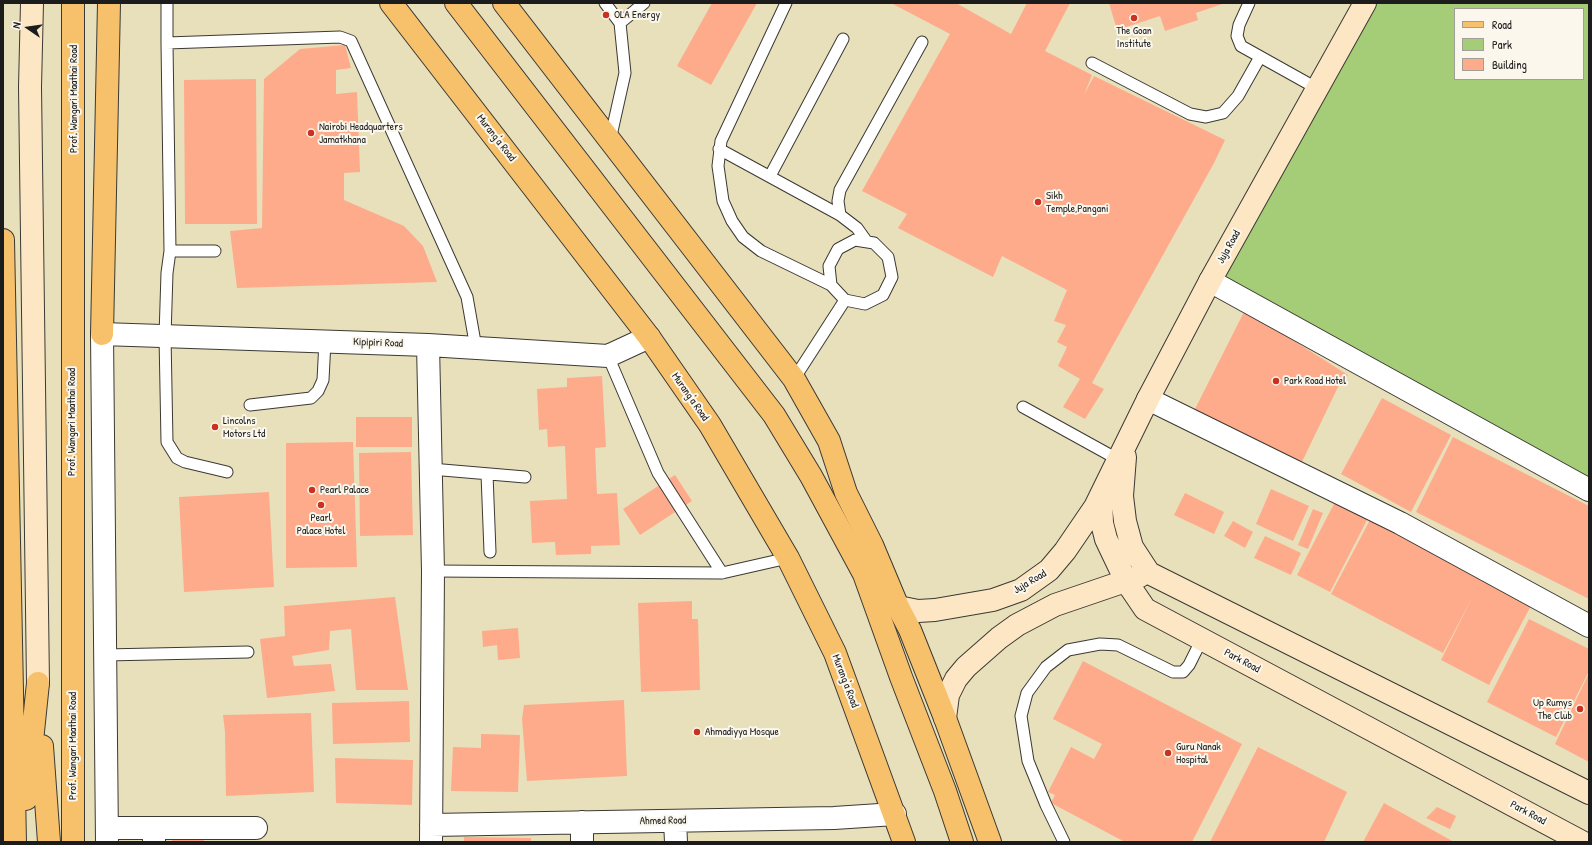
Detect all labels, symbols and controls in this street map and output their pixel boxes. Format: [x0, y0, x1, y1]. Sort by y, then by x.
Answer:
north arrow [8, 8, 48, 48]
place label: OLA Energy [614, 8, 660, 22]
legend [1454, 8, 1584, 80]
marker: OLA Energy [601, 10, 611, 20]
marker: The Goan Institute [1129, 13, 1139, 23]
text: Road [1492, 16, 1512, 33]
text: N [9, 21, 24, 30]
place label: The Goan Institute [1116, 24, 1152, 50]
text: Park [1492, 36, 1512, 53]
street label: Prof. Wangari Maathai Road [67, 45, 81, 153]
text: Building [1492, 56, 1527, 73]
street label: Murang'a Road [474, 112, 518, 164]
place label: Nairobi Headquarters Jamatkhana [319, 120, 403, 146]
marker: Nairobi Headquarters Jamatkhana [306, 128, 316, 138]
place label: Sikh Temple,Pangani [1046, 189, 1108, 215]
marker: Sikh Temple,Pangani [1033, 197, 1043, 207]
street label: Juja Road [1215, 228, 1243, 266]
street label: Kipipiri Road [353, 336, 403, 350]
street label: Prof. Wangari Maathai Road [65, 368, 79, 476]
street label: Murang'a Road [669, 370, 711, 424]
place label: Park Road Hotel [1284, 374, 1346, 388]
marker: Park Road Hotel [1271, 376, 1281, 386]
place label: Lincolns Motors Ltd [223, 414, 265, 440]
marker: Lincolns Motors Ltd [210, 422, 220, 432]
place label: Pearl Palace [320, 483, 369, 497]
marker: Pearl Palace [307, 485, 317, 495]
marker: Pearl Palace Hotel [316, 500, 326, 510]
place label: Pearl Palace Hotel [297, 511, 345, 537]
street label: Juja Road [1011, 567, 1049, 597]
street label: Park Road [1222, 646, 1262, 676]
street label: Murang'a Road [829, 652, 861, 710]
street label: Prof. Wangari Maathai Road [66, 692, 80, 800]
place label: Up Rumys The Club [1533, 696, 1572, 722]
marker: Up Rumys The Club [1575, 704, 1585, 714]
place label: Ahmadiyya Mosque [705, 725, 779, 739]
marker: Ahmadiyya Mosque [692, 727, 702, 737]
place label: Guru Nanak Hospital [1176, 740, 1221, 766]
marker: Guru Nanak Hospital [1163, 748, 1173, 758]
street label: Park Road [1508, 798, 1548, 828]
street label: Ahmed Road [640, 814, 686, 828]

